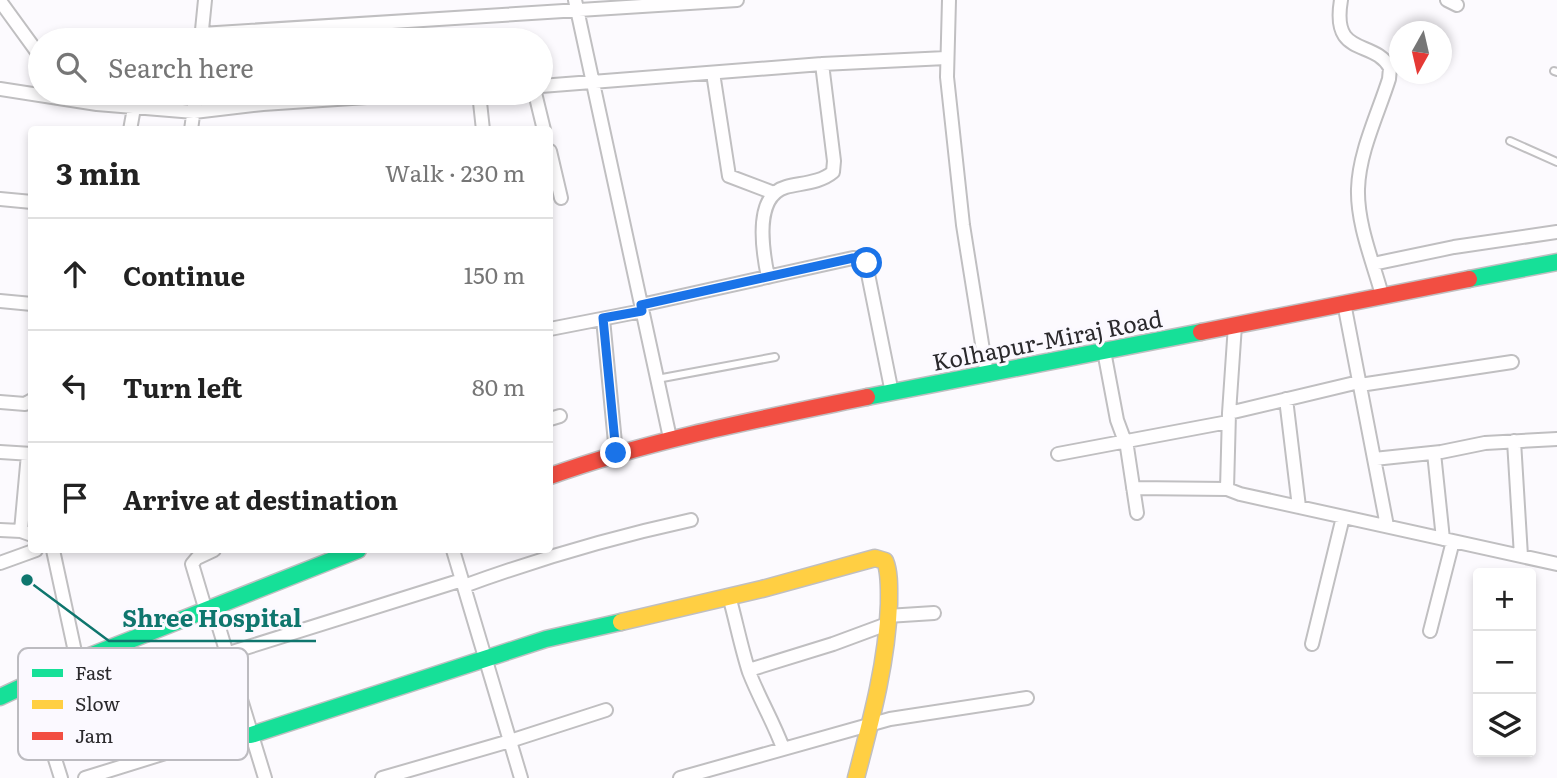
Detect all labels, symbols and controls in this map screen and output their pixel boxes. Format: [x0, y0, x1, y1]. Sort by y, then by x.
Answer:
north arrow [1389, 21, 1452, 84]
search box [28, 28, 553, 105]
text: Search here [108, 47, 254, 86]
icon: search [52, 48, 90, 86]
text: 3 min [56, 150, 140, 194]
text: Walk · 230 m [385, 155, 525, 189]
route start [851, 247, 882, 278]
icon: ahead [56, 255, 94, 293]
text: Continue [123, 255, 245, 294]
text: 150 m [464, 257, 525, 291]
street label: Kolhapur-Miraj Road [929, 300, 1165, 378]
icon: left [56, 367, 94, 405]
text: Turn left [123, 367, 242, 406]
text: 80 m [472, 369, 525, 403]
route end [600, 437, 631, 468]
icon: arrive [56, 479, 94, 517]
text: Arrive at destination [123, 479, 398, 518]
map controls [1473, 568, 1536, 757]
button: + [1473, 568, 1536, 631]
callout: Shree Hospital [109, 596, 316, 641]
text: Shree Hospital [122, 599, 302, 634]
button: − [1473, 631, 1536, 694]
legend [18, 648, 248, 760]
text: Fast [75, 658, 112, 686]
text: Slow [75, 689, 120, 717]
button: layers [1473, 694, 1536, 757]
text: Jam [75, 721, 113, 749]

